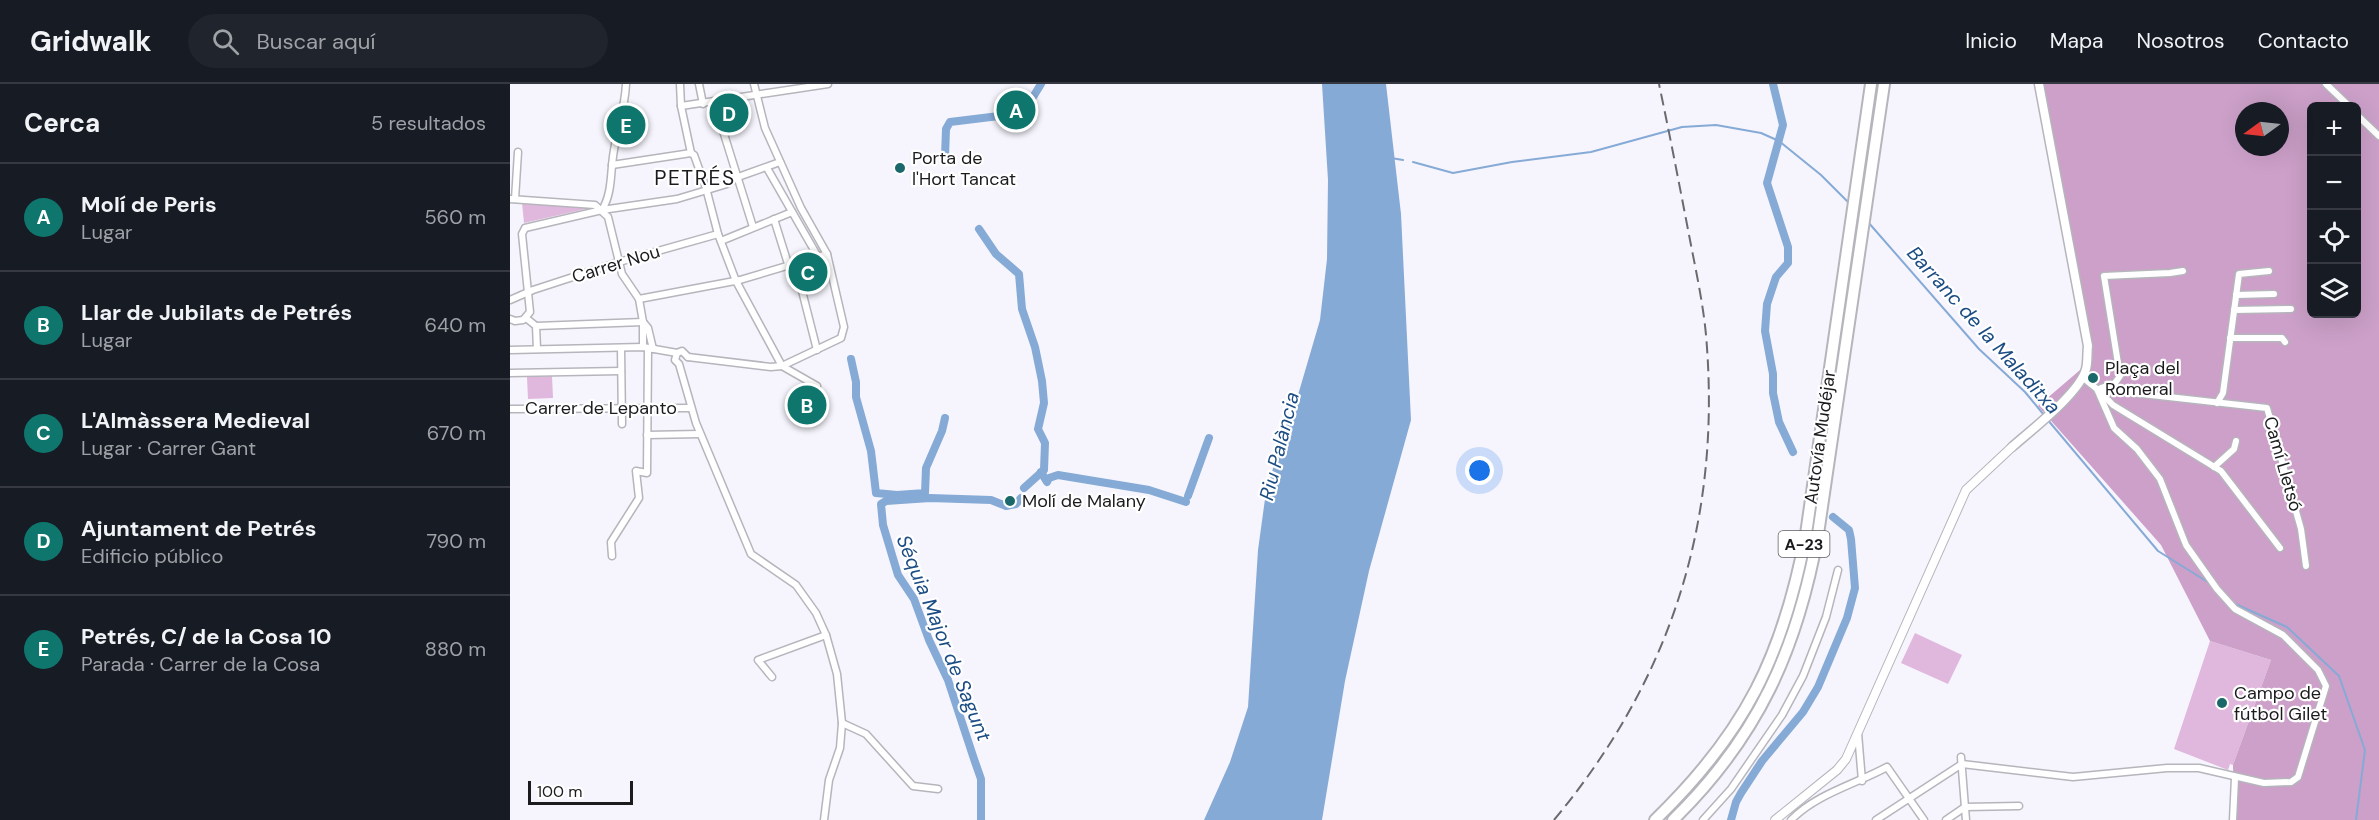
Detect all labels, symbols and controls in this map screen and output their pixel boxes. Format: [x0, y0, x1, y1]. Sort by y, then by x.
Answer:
search box [188, 14, 608, 68]
text: Gridwalk [30, 23, 152, 60]
icon: search [209, 25, 242, 58]
text: Buscar aquí [257, 27, 375, 56]
text: Inicio [1965, 27, 2017, 55]
text: Mapa [2050, 27, 2104, 55]
text: Nosotros [2137, 27, 2225, 55]
text: Contacto [2258, 27, 2349, 55]
pin: A [996, 87, 1036, 132]
pin: D [710, 90, 748, 135]
pin: E [606, 102, 646, 147]
north arrow [2235, 102, 2289, 156]
map controls [2307, 102, 2361, 318]
button: + [2307, 102, 2361, 156]
text: Cerca [24, 106, 100, 140]
text: 5 resultados [371, 110, 486, 136]
place label: Porta de l'Hort Tancat [912, 146, 1016, 191]
button: − [2307, 156, 2361, 210]
marker: Porta de l'Hort Tancat [893, 161, 907, 175]
district label: PETRÉS [654, 164, 736, 192]
text: Molí de Peris [81, 190, 217, 219]
text: A [36, 204, 51, 230]
text: 560 m [424, 204, 486, 230]
button: locate [2307, 210, 2361, 264]
text: Lugar [81, 219, 132, 245]
street label: Carrer Nou [569, 239, 663, 289]
water label: Barranc de la Maladitxa [1902, 240, 2066, 420]
pin: C [788, 250, 828, 294]
button: layers [2307, 264, 2361, 318]
text: Llar de Jubilats de Petrés [81, 298, 352, 327]
text: B [37, 312, 50, 338]
text: 640 m [424, 312, 486, 338]
text: Lugar [81, 327, 132, 353]
place label: Plaça del Romeral [2105, 356, 2180, 401]
street label: Autovía Mudéjar [1799, 368, 1841, 505]
marker: Plaça del Romeral [2086, 371, 2100, 385]
pin: B [788, 382, 826, 428]
water label: Riu Palància [1253, 389, 1305, 503]
street label: Carrer de Lepanto [525, 396, 677, 420]
text: L'Almàssera Medieval [81, 406, 310, 435]
street label: Camí Lletsó [2258, 414, 2308, 514]
text: C [36, 420, 51, 446]
text: 670 m [427, 420, 486, 446]
text: Lugar · Carrer Gant [81, 435, 256, 461]
your location [1465, 456, 1494, 485]
place label: Molí de Malany [1022, 489, 1146, 513]
marker: Molí de Malany [1003, 494, 1017, 508]
text: Ajuntament de Petrés [81, 514, 317, 543]
text: D [36, 528, 51, 554]
text: 790 m [426, 528, 486, 554]
water label: Séquia Major de Sagunt [891, 531, 997, 745]
road number: A-23 [1778, 531, 1830, 557]
text: Edificio público [81, 543, 223, 569]
text: Petrés, C/ de la Cosa 10 [81, 622, 331, 651]
text: E [38, 636, 49, 662]
text: 880 m [425, 636, 486, 662]
text: Parada · Carrer de la Cosa [81, 651, 320, 677]
place label: Campo de fútbol Gilet [2234, 681, 2327, 726]
marker: Campo de fútbol Gilet [2215, 696, 2229, 710]
scale bar [528, 778, 633, 806]
text: 100 m [537, 781, 582, 802]

